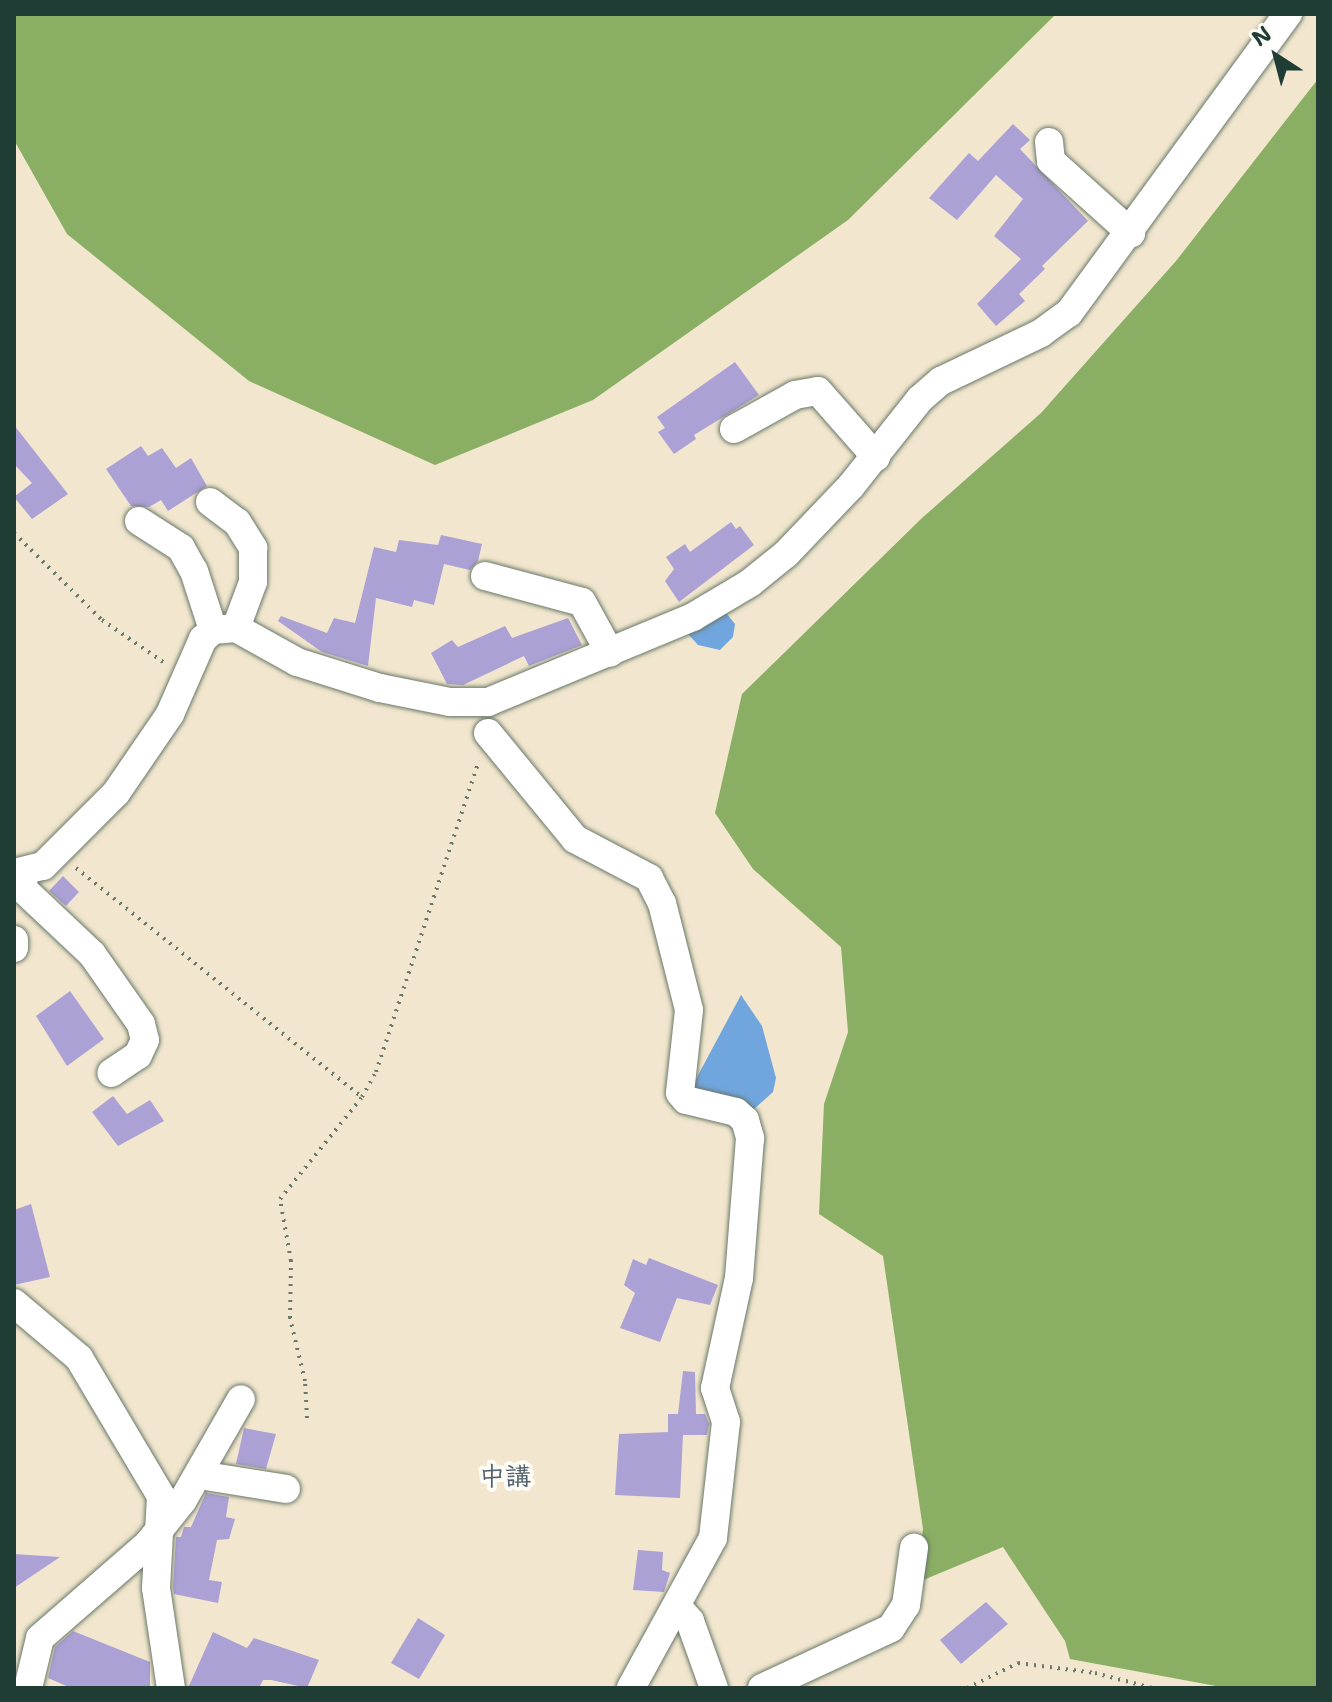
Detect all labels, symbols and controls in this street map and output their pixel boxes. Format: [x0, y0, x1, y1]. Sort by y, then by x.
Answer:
north arrow [1236, 16, 1316, 96]
text: N [1246, 19, 1277, 53]
district label: 中講 [479, 1460, 531, 1492]

